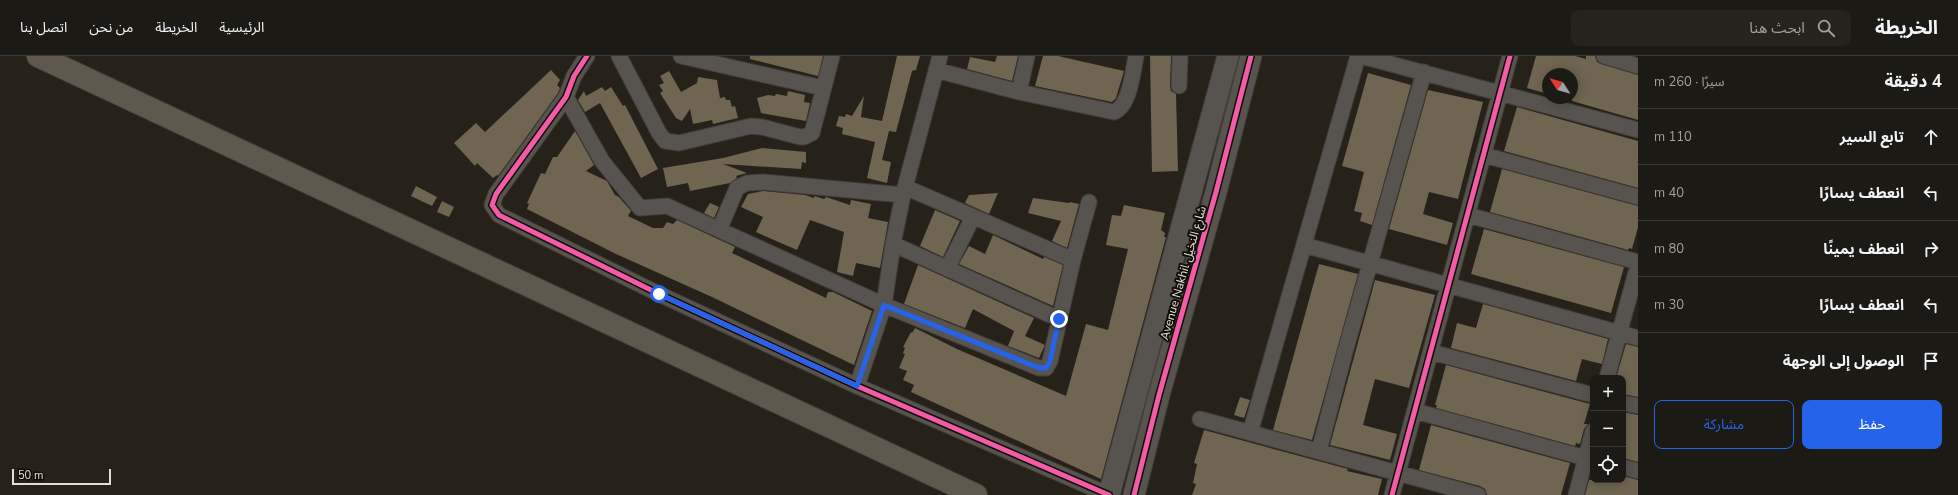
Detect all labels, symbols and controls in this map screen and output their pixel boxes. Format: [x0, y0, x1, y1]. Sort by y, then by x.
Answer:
search box [1571, 10, 1851, 46]
text: الخريطة [1875, 15, 1938, 41]
icon: search [1815, 17, 1837, 39]
text: اتصل بنا [20, 18, 67, 37]
text: من نحن [89, 18, 133, 37]
text: الخريطة [155, 18, 197, 37]
text: الرئيسية [219, 18, 264, 37]
text: ابحث هنا [1749, 18, 1805, 38]
north arrow [1542, 68, 1578, 104]
text: 4 دقيقة [1884, 70, 1942, 93]
text: سيرًا · 260 m [1654, 73, 1725, 91]
icon: ahead [1920, 126, 1942, 148]
text: تابع السير [1840, 127, 1904, 147]
text: 110 m [1654, 128, 1692, 146]
icon: left [1920, 182, 1942, 204]
text: انعطف يسارًا [1819, 183, 1904, 203]
text: 40 m [1654, 184, 1684, 202]
street label: Avenue Nakhil شارع النخيل [1156, 204, 1211, 342]
icon: right [1920, 238, 1942, 260]
text: انعطف يمينًا [1823, 239, 1904, 259]
text: 80 m [1654, 240, 1684, 258]
route start [650, 285, 668, 303]
icon: left [1920, 294, 1942, 316]
text: انعطف يسارًا [1819, 295, 1904, 315]
text: 30 m [1654, 296, 1684, 314]
route end [1050, 310, 1068, 328]
icon: arrive [1920, 350, 1942, 372]
text: الوصول إلى الوجهة [1783, 351, 1904, 371]
map controls [1590, 375, 1626, 483]
button: + [1590, 375, 1626, 411]
button: مشاركة [1654, 400, 1794, 449]
button: حفظ [1802, 400, 1942, 449]
button: − [1590, 411, 1626, 447]
button: locate [1590, 447, 1626, 483]
scale bar [12, 467, 111, 486]
text: 50 m [18, 468, 43, 483]

